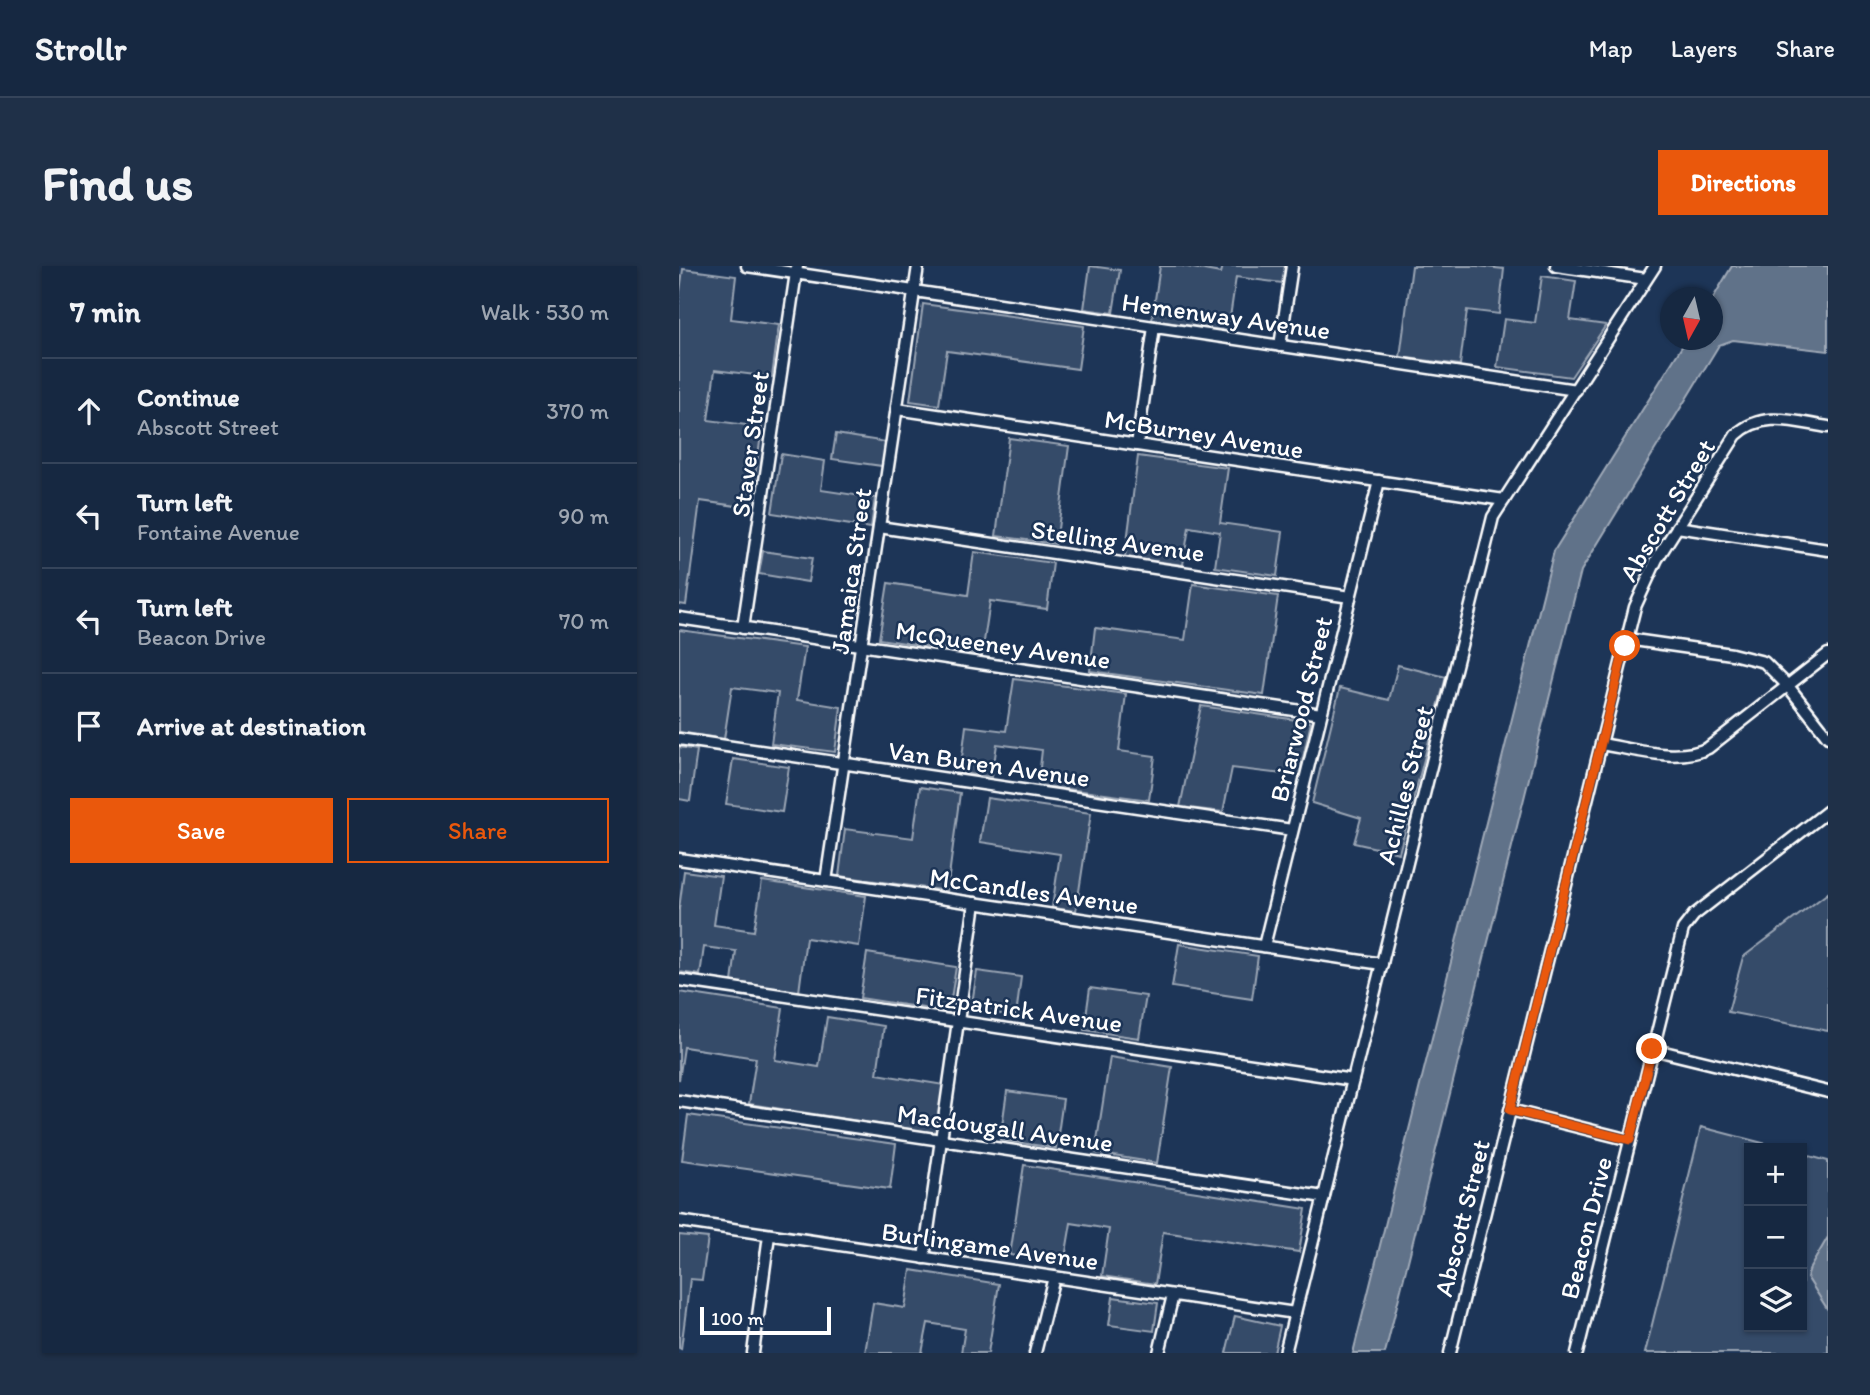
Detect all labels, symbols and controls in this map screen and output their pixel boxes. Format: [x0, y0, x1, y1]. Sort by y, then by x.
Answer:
text: Strollr [35, 29, 126, 68]
text: Map [1589, 34, 1633, 63]
text: Layers [1671, 34, 1738, 63]
text: Share [1776, 34, 1835, 63]
button: Directions [1658, 150, 1828, 215]
text: Find us [42, 153, 193, 212]
street label: Hemenway Avenue [1120, 286, 1332, 346]
north arrow [1660, 287, 1723, 350]
text: 7 min [70, 293, 141, 330]
text: Walk · 530 m [481, 298, 609, 326]
street label: Staver Street [724, 369, 776, 519]
text: Continue [137, 381, 240, 413]
icon: ahead [70, 392, 108, 430]
text: 370 m [546, 397, 609, 425]
street label: McBurney Avenue [1102, 402, 1306, 466]
text: Abscott Street [137, 413, 279, 441]
street label: Abscott Street [1612, 433, 1722, 587]
text: Turn left [137, 486, 233, 518]
street label: Jamaica Street [823, 486, 879, 656]
icon: left [70, 497, 108, 535]
text: 90 m [558, 502, 609, 530]
street label: Stelling Avenue [1029, 513, 1207, 569]
text: Fontaine Avenue [137, 518, 300, 546]
text: Turn left [137, 591, 233, 623]
icon: left [70, 602, 108, 640]
text: 70 m [559, 607, 609, 635]
street label: Briarwood Street [1262, 613, 1340, 805]
street label: McQueeney Avenue [894, 614, 1112, 676]
text: Beacon Drive [137, 623, 266, 651]
route start [1609, 630, 1640, 661]
street label: Achilles Street [1370, 702, 1440, 868]
icon: arrive [70, 707, 108, 745]
text: Arrive at destination [137, 710, 366, 742]
street label: Van Buren Avenue [886, 734, 1092, 794]
button: Save [70, 798, 333, 863]
button: Share [347, 798, 609, 863]
street label: McCandles Avenue [927, 860, 1141, 922]
street label: Fitzpatrick Avenue [914, 979, 1124, 1039]
route end [1636, 1033, 1667, 1064]
street label: Macdougall Avenue [895, 1097, 1115, 1159]
street label: Abscott Street [1427, 1136, 1497, 1300]
map controls [1744, 1143, 1807, 1332]
button: + [1744, 1143, 1807, 1206]
street label: Beacon Drive [1553, 1153, 1619, 1303]
button: − [1744, 1206, 1807, 1269]
street label: Burlingame Avenue [879, 1215, 1101, 1277]
button: layers [1744, 1269, 1807, 1332]
scale bar [700, 1304, 831, 1336]
text: 100 m [711, 1307, 763, 1330]

